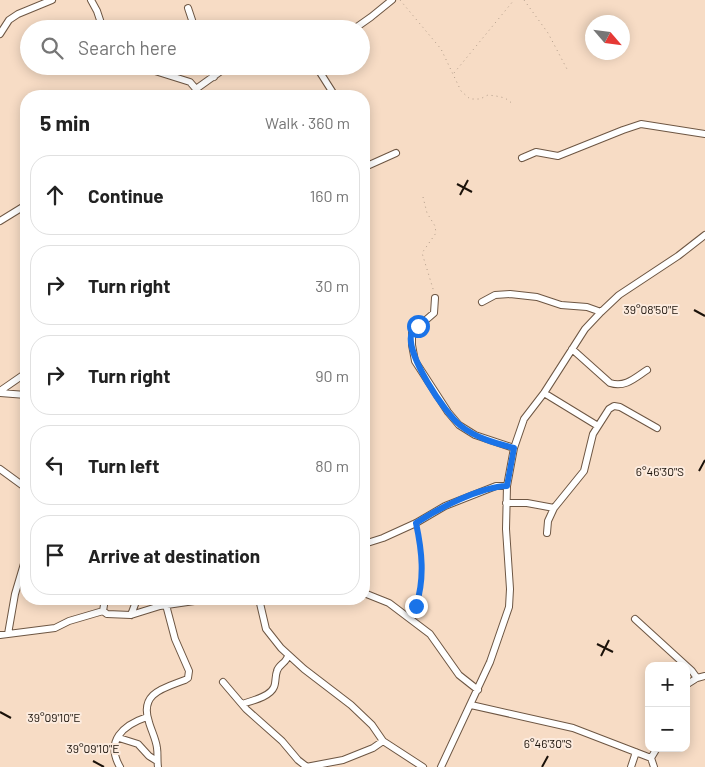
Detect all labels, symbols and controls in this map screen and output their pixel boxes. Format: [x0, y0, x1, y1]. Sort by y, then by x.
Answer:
north arrow [585, 15, 630, 60]
search box [20, 20, 370, 75]
icon: search [38, 34, 66, 62]
text: Search here [78, 36, 177, 59]
text: 5 min [40, 110, 90, 135]
text: Walk · 360 m [265, 113, 350, 132]
icon: ahead [41, 181, 69, 209]
text: Continue [88, 184, 164, 207]
text: 160 m [310, 186, 349, 205]
icon: right [41, 271, 69, 299]
text: Turn right [88, 274, 170, 297]
text: 30 m [315, 276, 349, 295]
text: 39°08'50"E [624, 302, 679, 316]
route start [407, 315, 430, 338]
icon: right [41, 361, 69, 389]
text: Turn right [88, 364, 170, 387]
text: 90 m [315, 366, 349, 385]
icon: left [41, 451, 69, 479]
text: Turn left [88, 454, 159, 477]
text: 80 m [315, 456, 349, 475]
text: 6°46'30"S [636, 464, 684, 478]
icon: arrive [41, 541, 69, 569]
text: Arrive at destination [88, 544, 260, 567]
route end [405, 595, 428, 618]
map controls [645, 662, 690, 752]
button: + [645, 662, 690, 707]
button: − [645, 707, 690, 752]
text: 39°09'10"E [27, 710, 81, 724]
text: 6°46'30"S [524, 736, 572, 750]
text: 39°09'10"E [66, 741, 120, 755]

